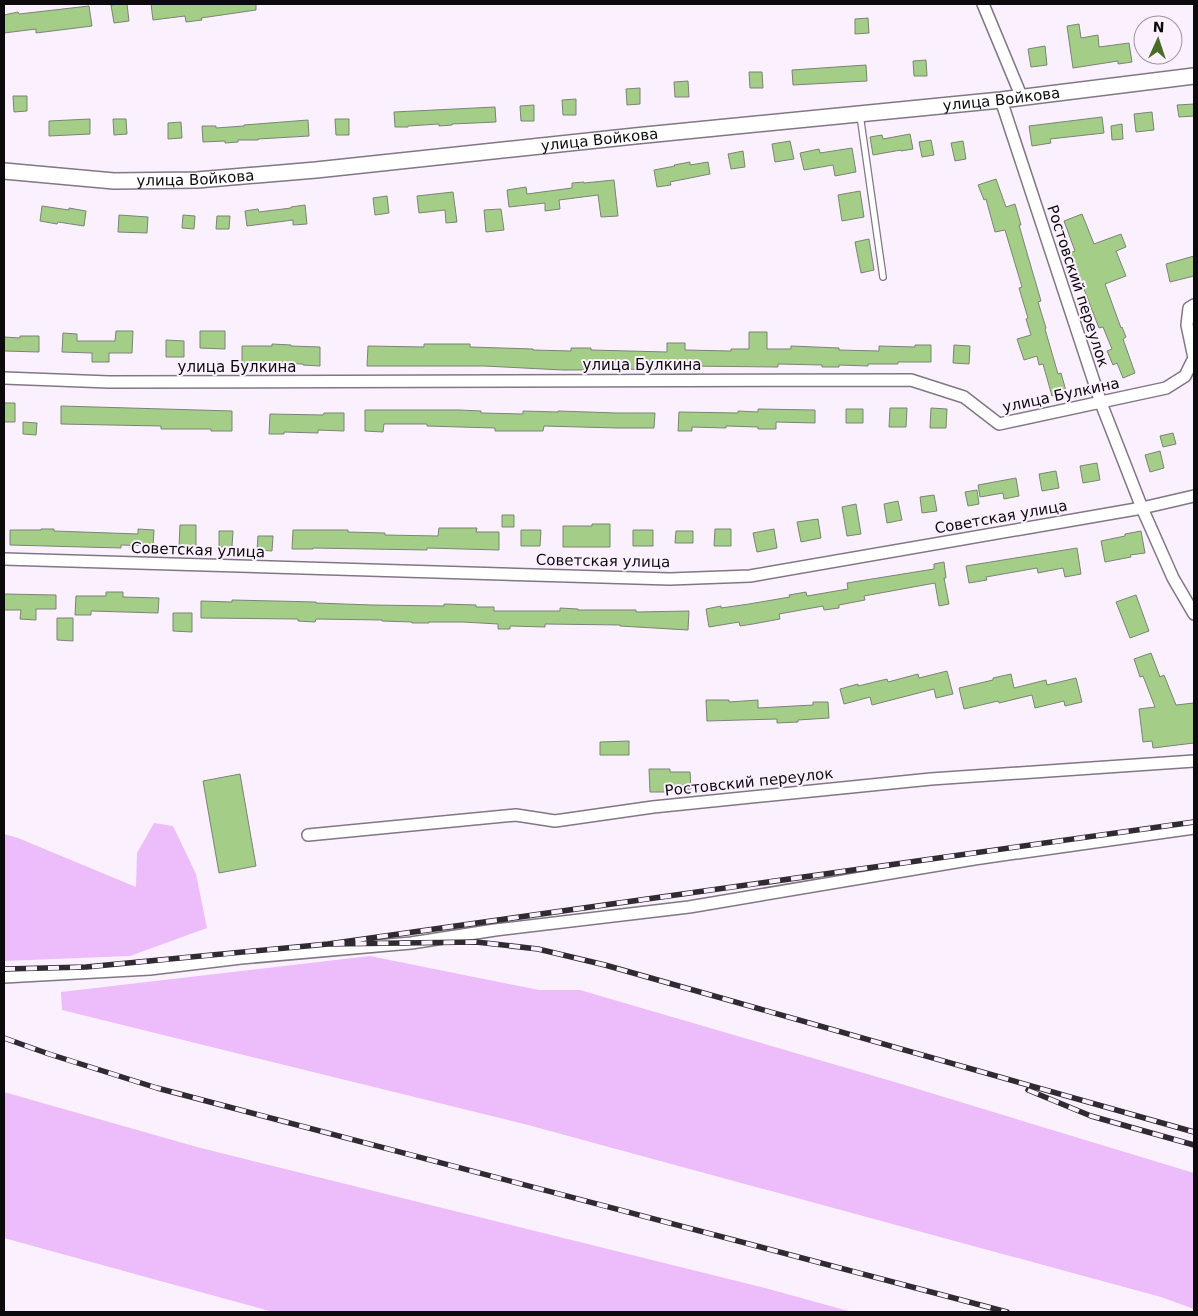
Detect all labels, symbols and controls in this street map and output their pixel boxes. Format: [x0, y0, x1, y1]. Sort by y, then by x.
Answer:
north arrow [1133, 15, 1183, 65]
text: N [1152, 19, 1165, 35]
street label: улица Войкова [942, 84, 1061, 115]
street label: улица Войкова [540, 125, 659, 155]
street label: улица Войкова [136, 166, 255, 190]
street label: Ростовский переулок [1043, 203, 1113, 369]
street label: улица Булкина [583, 356, 701, 374]
street label: улица Булкина [178, 358, 296, 376]
street label: улица Булкина [1001, 374, 1121, 416]
street label: Советская улица [933, 496, 1069, 538]
street label: Советская улица [131, 539, 265, 561]
street label: Советская улица [536, 551, 670, 571]
street label: Ростовский переулок [664, 764, 834, 800]

